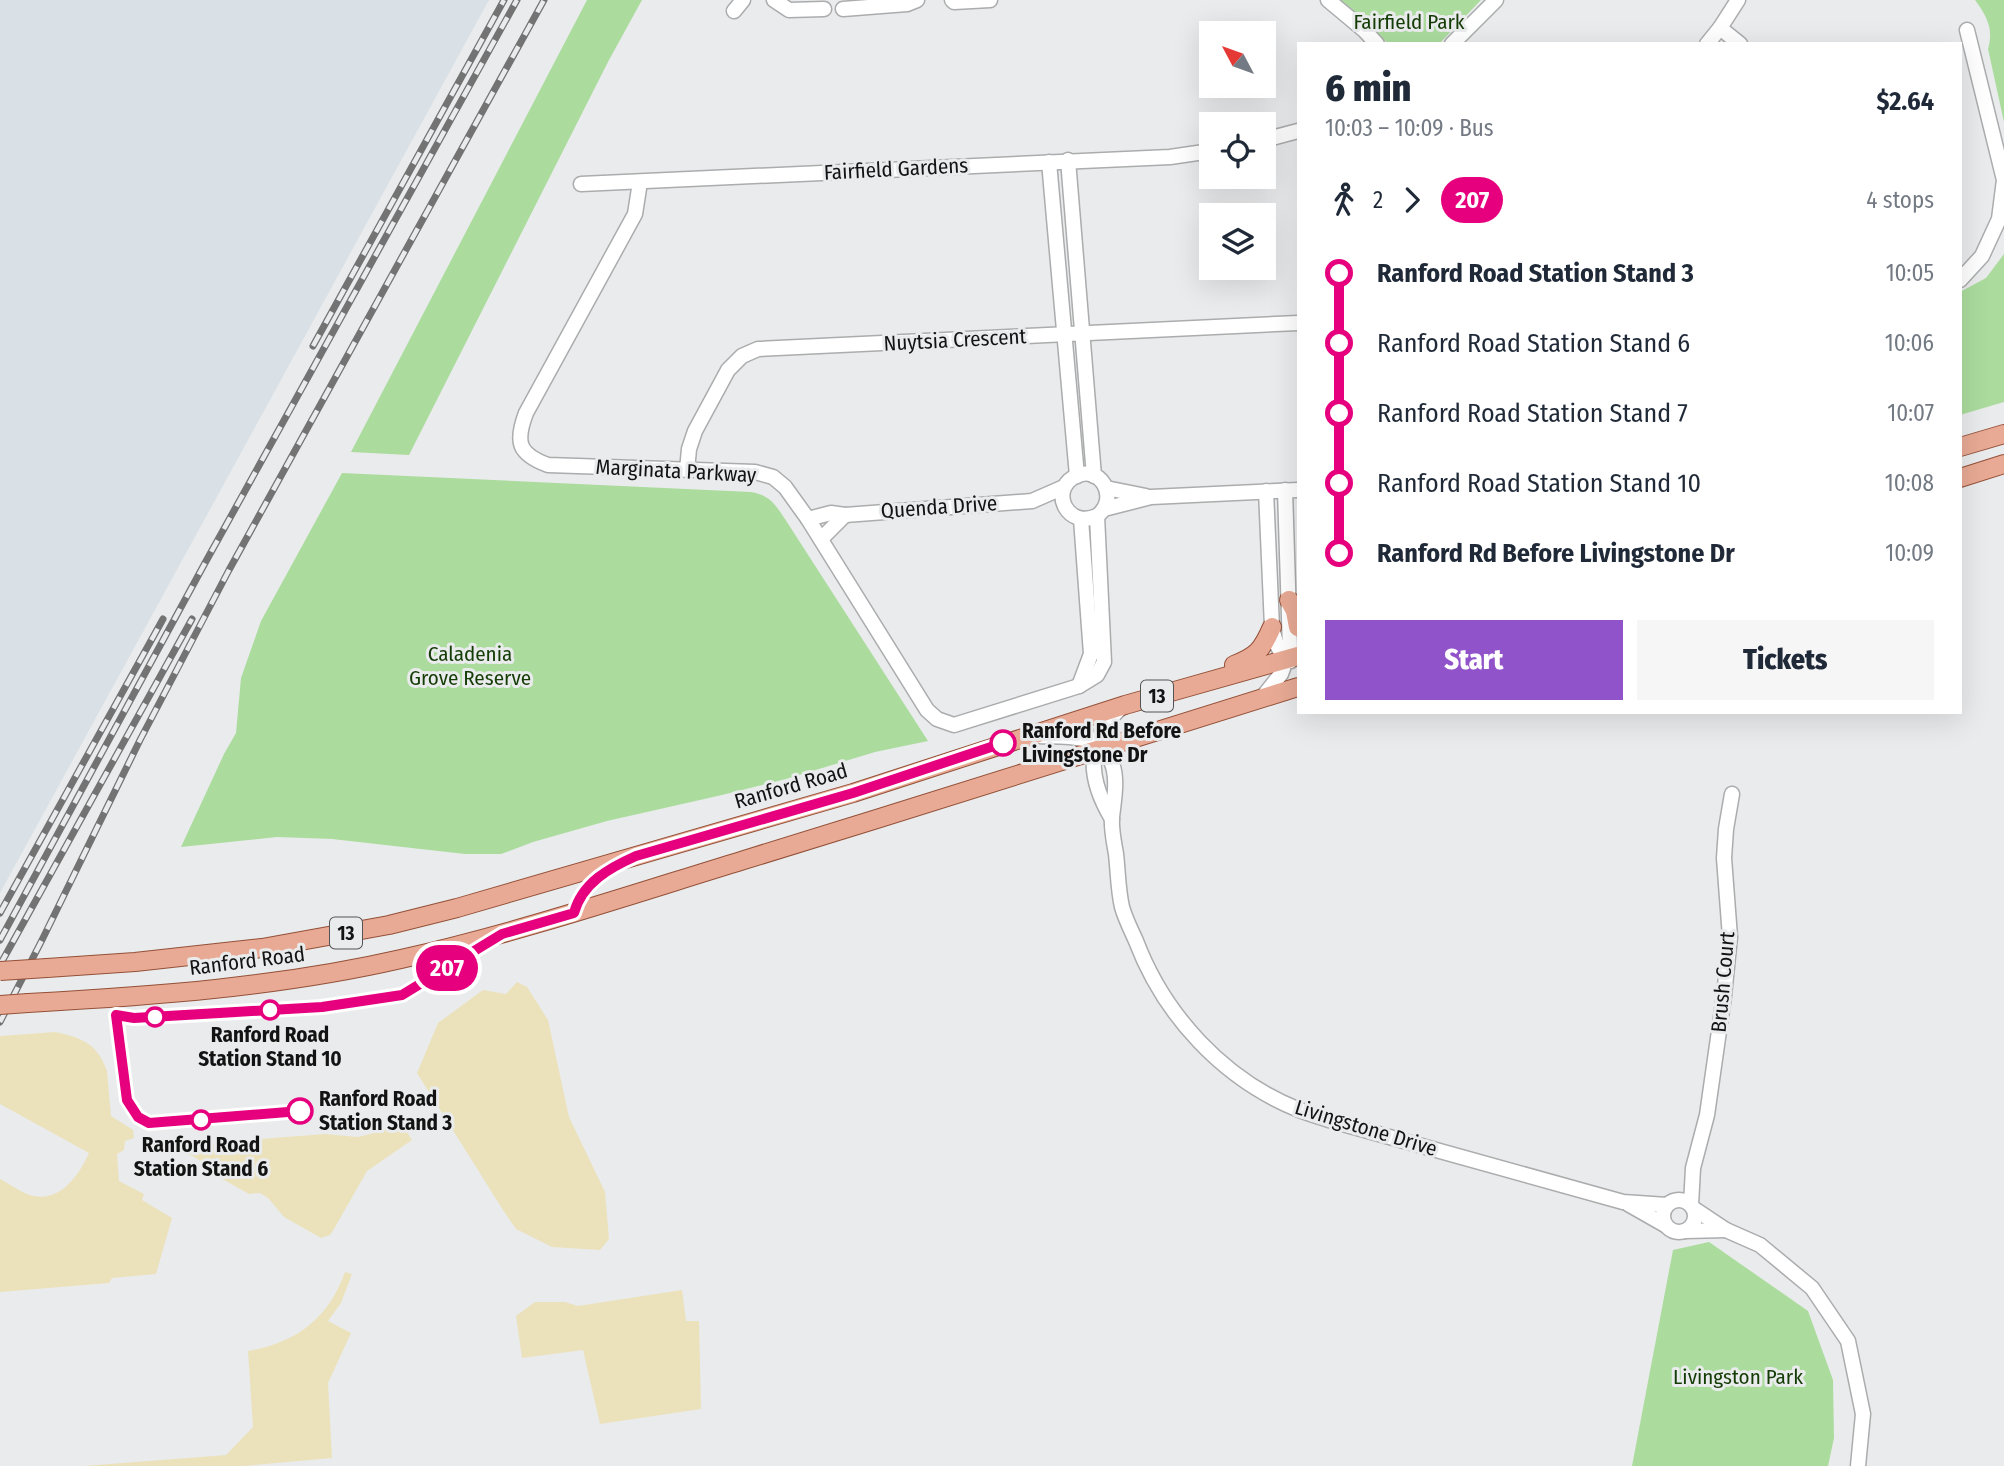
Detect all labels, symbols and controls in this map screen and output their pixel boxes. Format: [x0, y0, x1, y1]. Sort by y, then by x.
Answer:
park label: Fairfield Park [1353, 9, 1465, 35]
north arrow [1199, 21, 1276, 98]
map controls [1199, 21, 1276, 280]
text: 6 min [1325, 65, 1411, 111]
text: $2.64 [1877, 86, 1934, 117]
button: locate [1199, 112, 1276, 189]
text: 10:03 – 10:09 · Bus [1325, 114, 1494, 142]
street label: Fairfield Gardens [823, 152, 969, 186]
icon: walk [1325, 181, 1363, 219]
icon: forward [1393, 181, 1431, 219]
text: 2 [1373, 186, 1383, 214]
text: 207 [1455, 186, 1489, 214]
text: 4 stops [1866, 186, 1934, 214]
button: layers [1199, 203, 1276, 280]
text: Ranford Road Station Stand 3 [1377, 258, 1694, 289]
text: 10:05 [1886, 259, 1934, 287]
street label: Nuytsia Crescent [883, 323, 1027, 357]
text: Ranford Road Station Stand 6 [1377, 328, 1690, 359]
text: 10:06 [1885, 329, 1934, 357]
text: Ranford Road Station Stand 7 [1377, 398, 1688, 429]
text: 10:07 [1887, 399, 1934, 427]
street label: Marginata Parkway [595, 454, 758, 488]
text: Ranford Road Station Stand 10 [1377, 468, 1701, 499]
text: 10:08 [1885, 469, 1934, 497]
street label: Quenda Drive [880, 490, 998, 524]
text: Ranford Rd Before Livingstone Dr [1377, 538, 1735, 569]
text: 10:09 [1885, 539, 1934, 567]
button: Start [1325, 620, 1623, 700]
button: Tickets [1637, 620, 1934, 700]
park label: Caladenia Grove Reserve [409, 641, 531, 691]
road number: 13 [1141, 680, 1173, 712]
place label: Ranford Rd Before Livingstone Dr [1022, 718, 1182, 768]
marker: Ranford Rd Before Livingstone Dr [990, 730, 1016, 756]
street label: Ranford Road [732, 757, 850, 815]
road number: 13 [330, 917, 362, 948]
street label: Brush Court [1706, 930, 1740, 1034]
street label: Ranford Road [188, 941, 306, 981]
line badge: 207 [407, 945, 487, 991]
text: 207 [430, 954, 464, 982]
marker: Ranford Road Station Stand 10 [260, 1000, 280, 1020]
unlabelled marker [145, 1007, 165, 1027]
place label: Ranford Road Station Stand 10 [198, 1022, 342, 1072]
place label: Ranford Road Station Stand 3 [319, 1086, 452, 1136]
street label: Livingstone Drive [1292, 1094, 1440, 1162]
marker: Ranford Road Station Stand 3 [287, 1098, 313, 1124]
marker: Ranford Road Station Stand 6 [191, 1110, 211, 1130]
place label: Ranford Road Station Stand 6 [134, 1132, 268, 1182]
park label: Livingston Park [1673, 1364, 1803, 1390]

